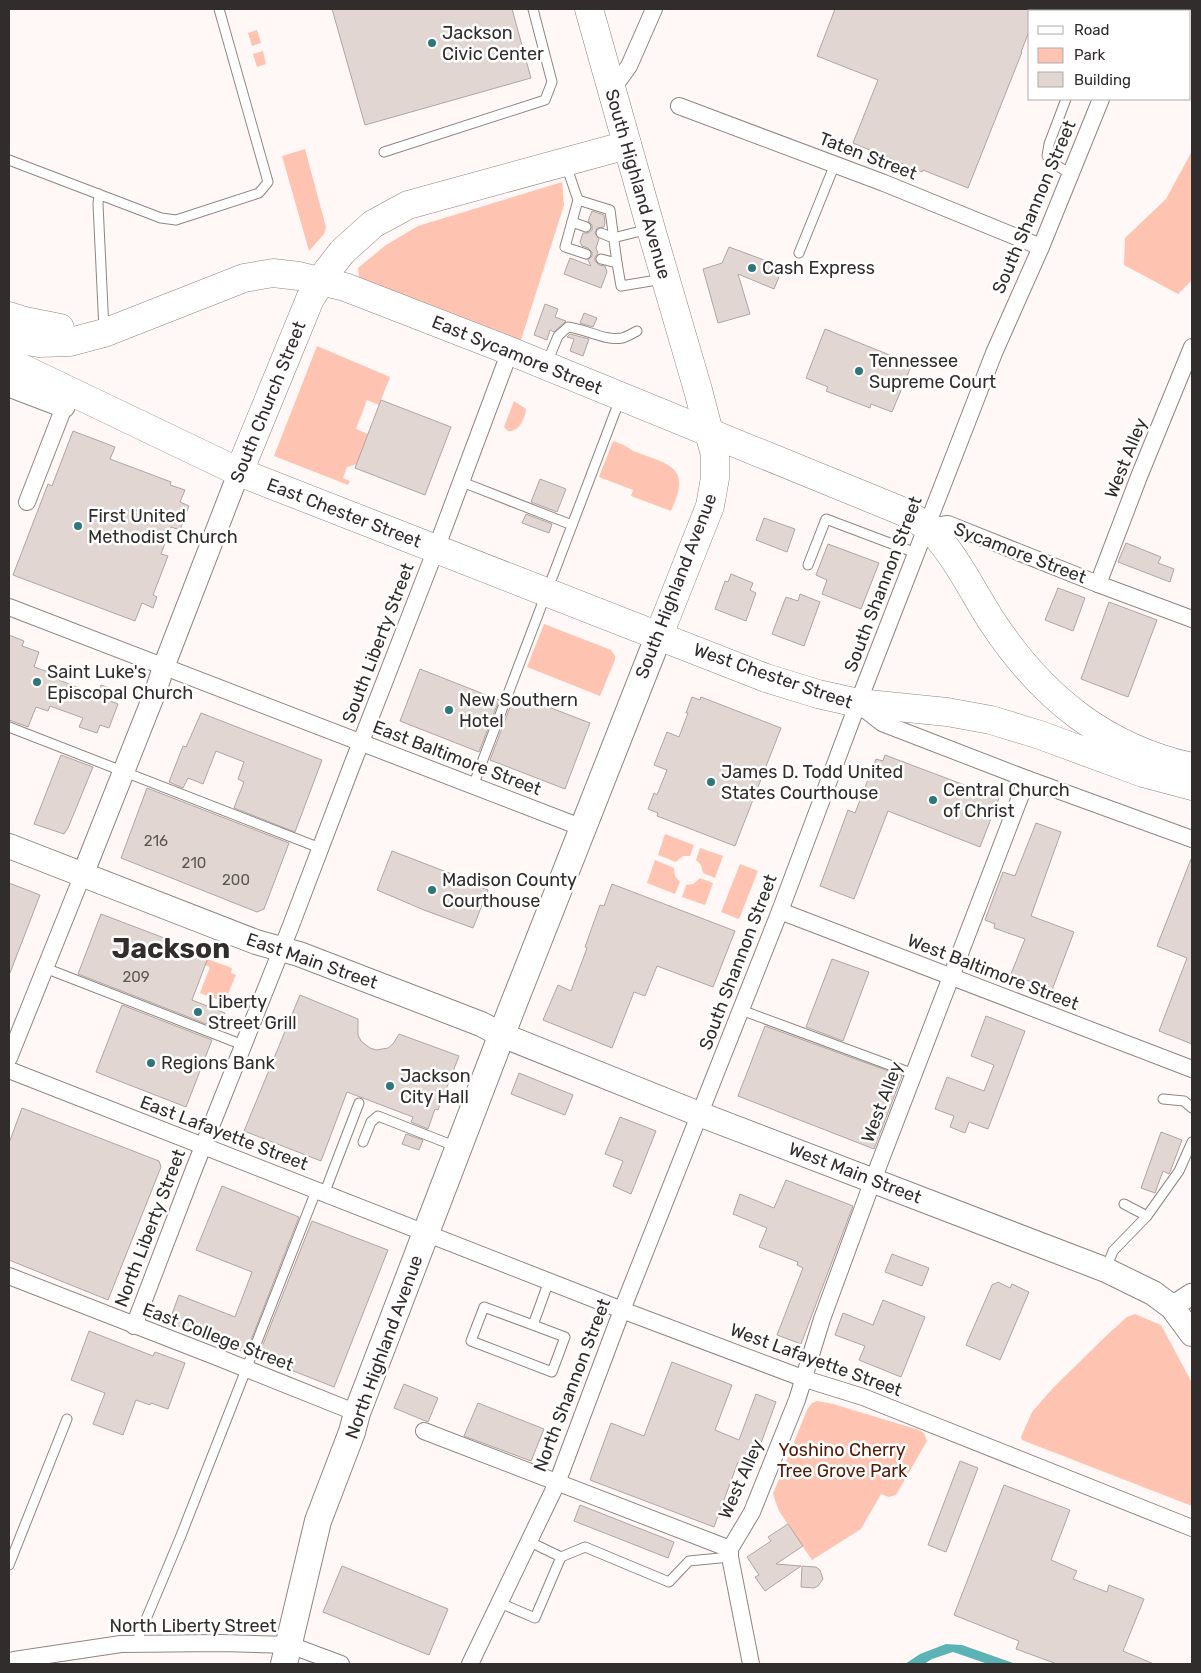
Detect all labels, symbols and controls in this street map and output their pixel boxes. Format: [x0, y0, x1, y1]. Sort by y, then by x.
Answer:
legend [1028, 10, 1191, 100]
text: Road [1074, 21, 1110, 39]
place label: Jackson Civic Center [442, 22, 544, 65]
marker: Jackson Civic Center [426, 37, 438, 49]
text: Park [1074, 46, 1105, 64]
text: Building [1074, 71, 1131, 89]
street label: South Highland Avenue [600, 86, 676, 282]
street label: South Shannon Street [987, 117, 1081, 297]
street label: Taten Street [816, 127, 920, 185]
place label: Cash Express [762, 257, 875, 279]
marker: Cash Express [746, 262, 758, 274]
street label: East Sycamore Street [429, 311, 605, 399]
street label: South Church Street [225, 318, 311, 486]
place label: Tennessee Supreme Court [869, 350, 996, 393]
marker: Tennessee Supreme Court [853, 365, 865, 377]
street label: West Alley [1100, 415, 1152, 501]
street label: East Chester Street [264, 473, 424, 553]
street label: South Highland Avenue [631, 490, 721, 682]
street label: South Shannon Street [839, 493, 927, 675]
place label: First United Methodist Church [88, 505, 238, 548]
street label: Sycamore Street [951, 518, 1089, 588]
marker: First United Methodist Church [72, 520, 84, 532]
street label: South Liberty Street [337, 560, 419, 726]
street label: West Chester Street [690, 638, 856, 714]
place label: Saint Luke's Episcopal Church [47, 661, 193, 704]
marker: Saint Luke's Episcopal Church [31, 676, 43, 688]
place label: New Southern Hotel [459, 689, 578, 732]
marker: New Southern Hotel [443, 704, 455, 716]
street label: East Baltimore Street [370, 716, 544, 800]
place label: James D. Todd United States Courthouse [721, 761, 903, 804]
marker: James D. Todd United States Courthouse [705, 776, 717, 788]
place label: Central Church of Christ [943, 779, 1070, 822]
marker: Central Church of Christ [927, 794, 939, 806]
house number: 216 [144, 832, 168, 850]
house number: 210 [182, 854, 206, 872]
place label: Madison County Courthouse [442, 869, 577, 912]
house number: 200 [222, 871, 250, 889]
street label: South Shannon Street [694, 871, 782, 1053]
marker: Madison County Courthouse [426, 884, 438, 896]
street label: East Main Street [243, 928, 381, 994]
street label: West Baltimore Street [904, 929, 1082, 1015]
district label: Jackson [112, 932, 230, 965]
house number: 209 [122, 968, 150, 986]
place label: Liberty Street Grill [208, 991, 297, 1034]
marker: Liberty Street Grill [192, 1006, 204, 1018]
place label: Regions Bank [161, 1052, 276, 1074]
marker: Regions Bank [145, 1057, 157, 1069]
street label: West Alley [857, 1058, 907, 1145]
place label: Jackson City Hall [400, 1065, 471, 1108]
marker: Jackson City Hall [384, 1080, 396, 1092]
street label: East Lafayette Street [137, 1091, 311, 1175]
street label: West Main Street [785, 1138, 925, 1208]
street label: North Liberty Street [110, 1146, 190, 1310]
street label: North Highland Avenue [341, 1252, 427, 1442]
street label: North Shannon Street [529, 1295, 615, 1475]
street label: East College Street [139, 1298, 297, 1376]
street label: West Lafayette Street [727, 1319, 905, 1401]
street label: West Alley [714, 1436, 768, 1522]
park label: Yoshino Cherry Tree Grove Park [777, 1439, 908, 1482]
street label: North Liberty Street [109, 1615, 277, 1637]

